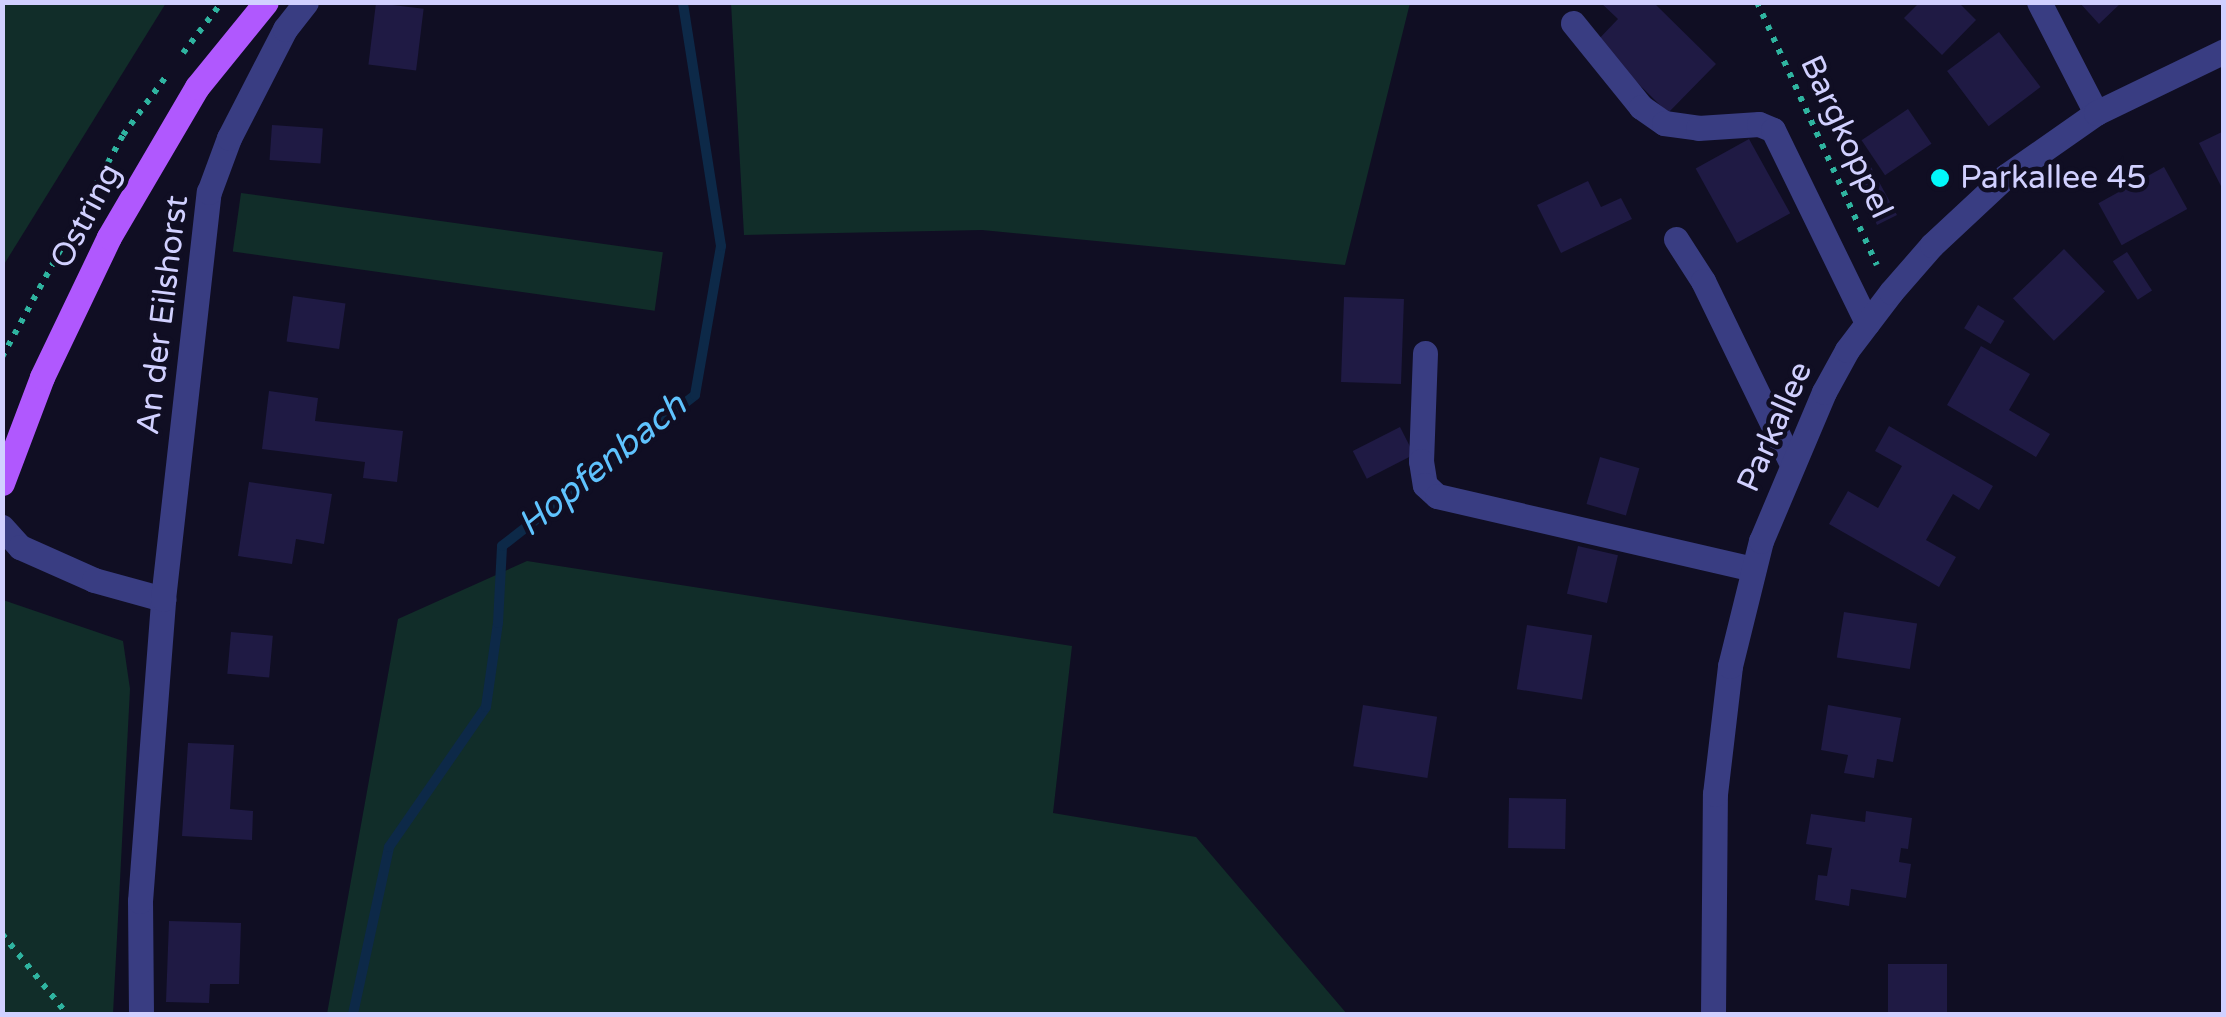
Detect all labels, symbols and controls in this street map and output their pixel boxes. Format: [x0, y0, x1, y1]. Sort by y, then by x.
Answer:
street label: Bargkoppel [1792, 49, 1900, 225]
street label: Ostring [42, 157, 130, 275]
place label: Parkallee 45 [1960, 159, 2147, 197]
marker: Parkallee 45 [1929, 167, 1951, 189]
street label: An der Eilshorst [129, 193, 197, 437]
street label: Parkallee [1729, 356, 1821, 498]
water label: Hopfenbach [509, 384, 695, 546]

